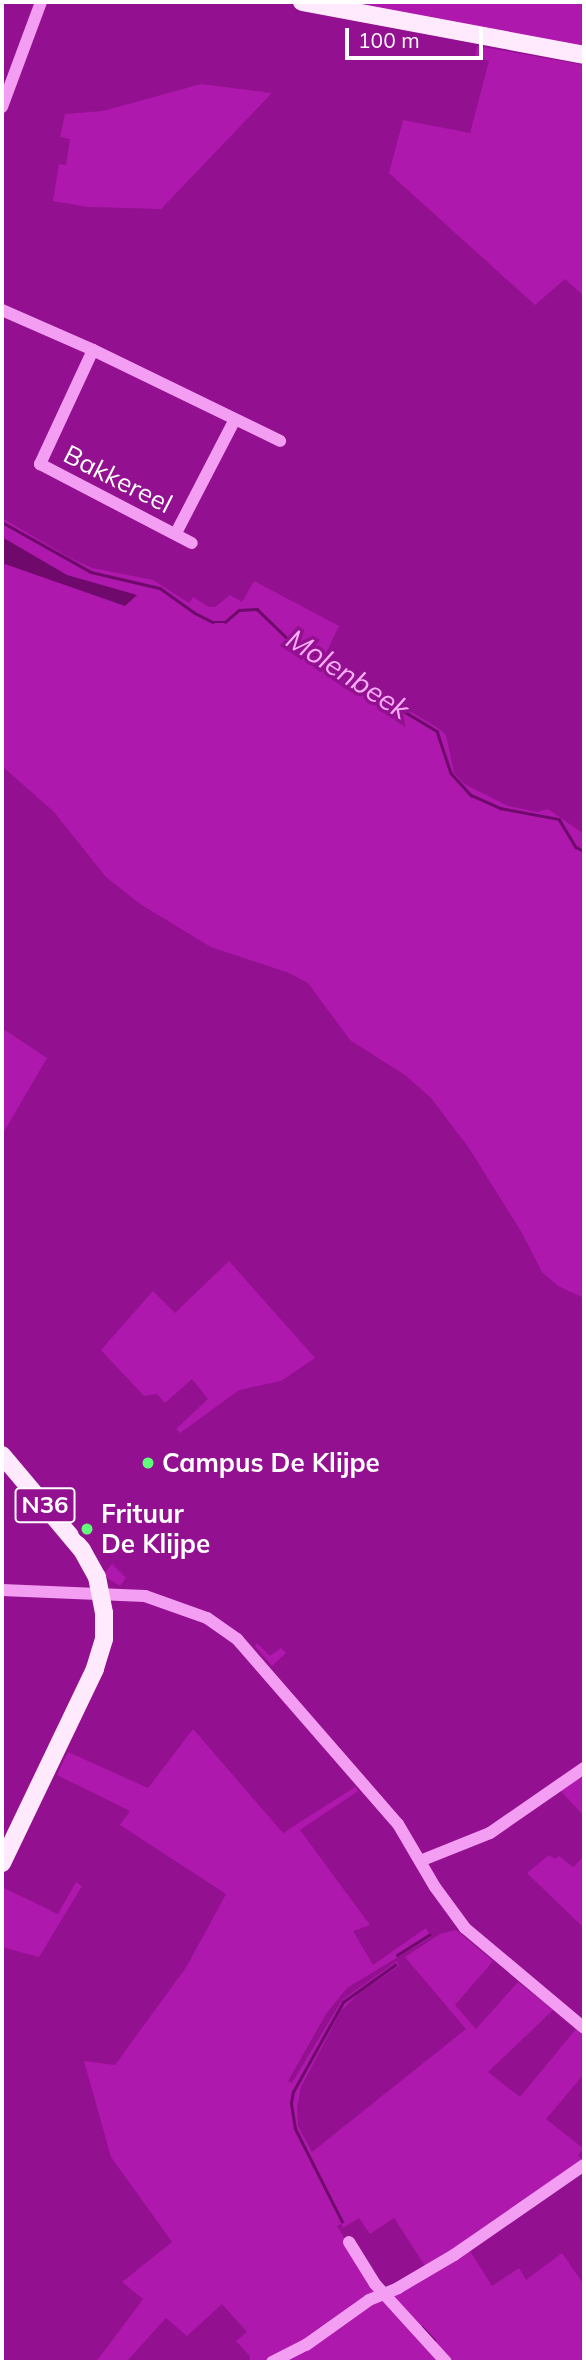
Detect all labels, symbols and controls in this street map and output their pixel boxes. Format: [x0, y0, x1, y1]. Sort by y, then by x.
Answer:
scale bar [348, 14, 486, 58]
text: 100 m [358, 27, 420, 53]
street label: Bakkereel [59, 438, 177, 520]
water label: Molenbeek [280, 622, 416, 726]
place label: Campus De Klijpe [162, 1447, 380, 1479]
marker: Campus De Klijpe [140, 1455, 156, 1471]
road number: N36 [14, 1484, 76, 1526]
place label: Frituur De Klijpe [101, 1498, 210, 1560]
marker: Frituur De Klijpe [79, 1521, 95, 1537]

